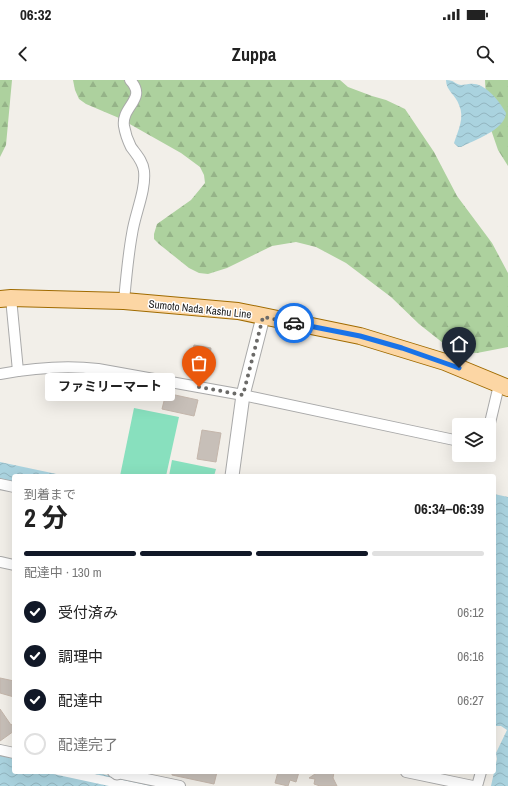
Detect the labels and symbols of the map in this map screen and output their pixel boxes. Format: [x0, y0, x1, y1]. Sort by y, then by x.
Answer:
street label: Sumoto Nada Kashu Line [148, 297, 252, 321]
courier [274, 303, 314, 343]
pin [442, 327, 476, 368]
pin [182, 346, 216, 387]
callout: ファミリーマート [45, 373, 175, 401]

